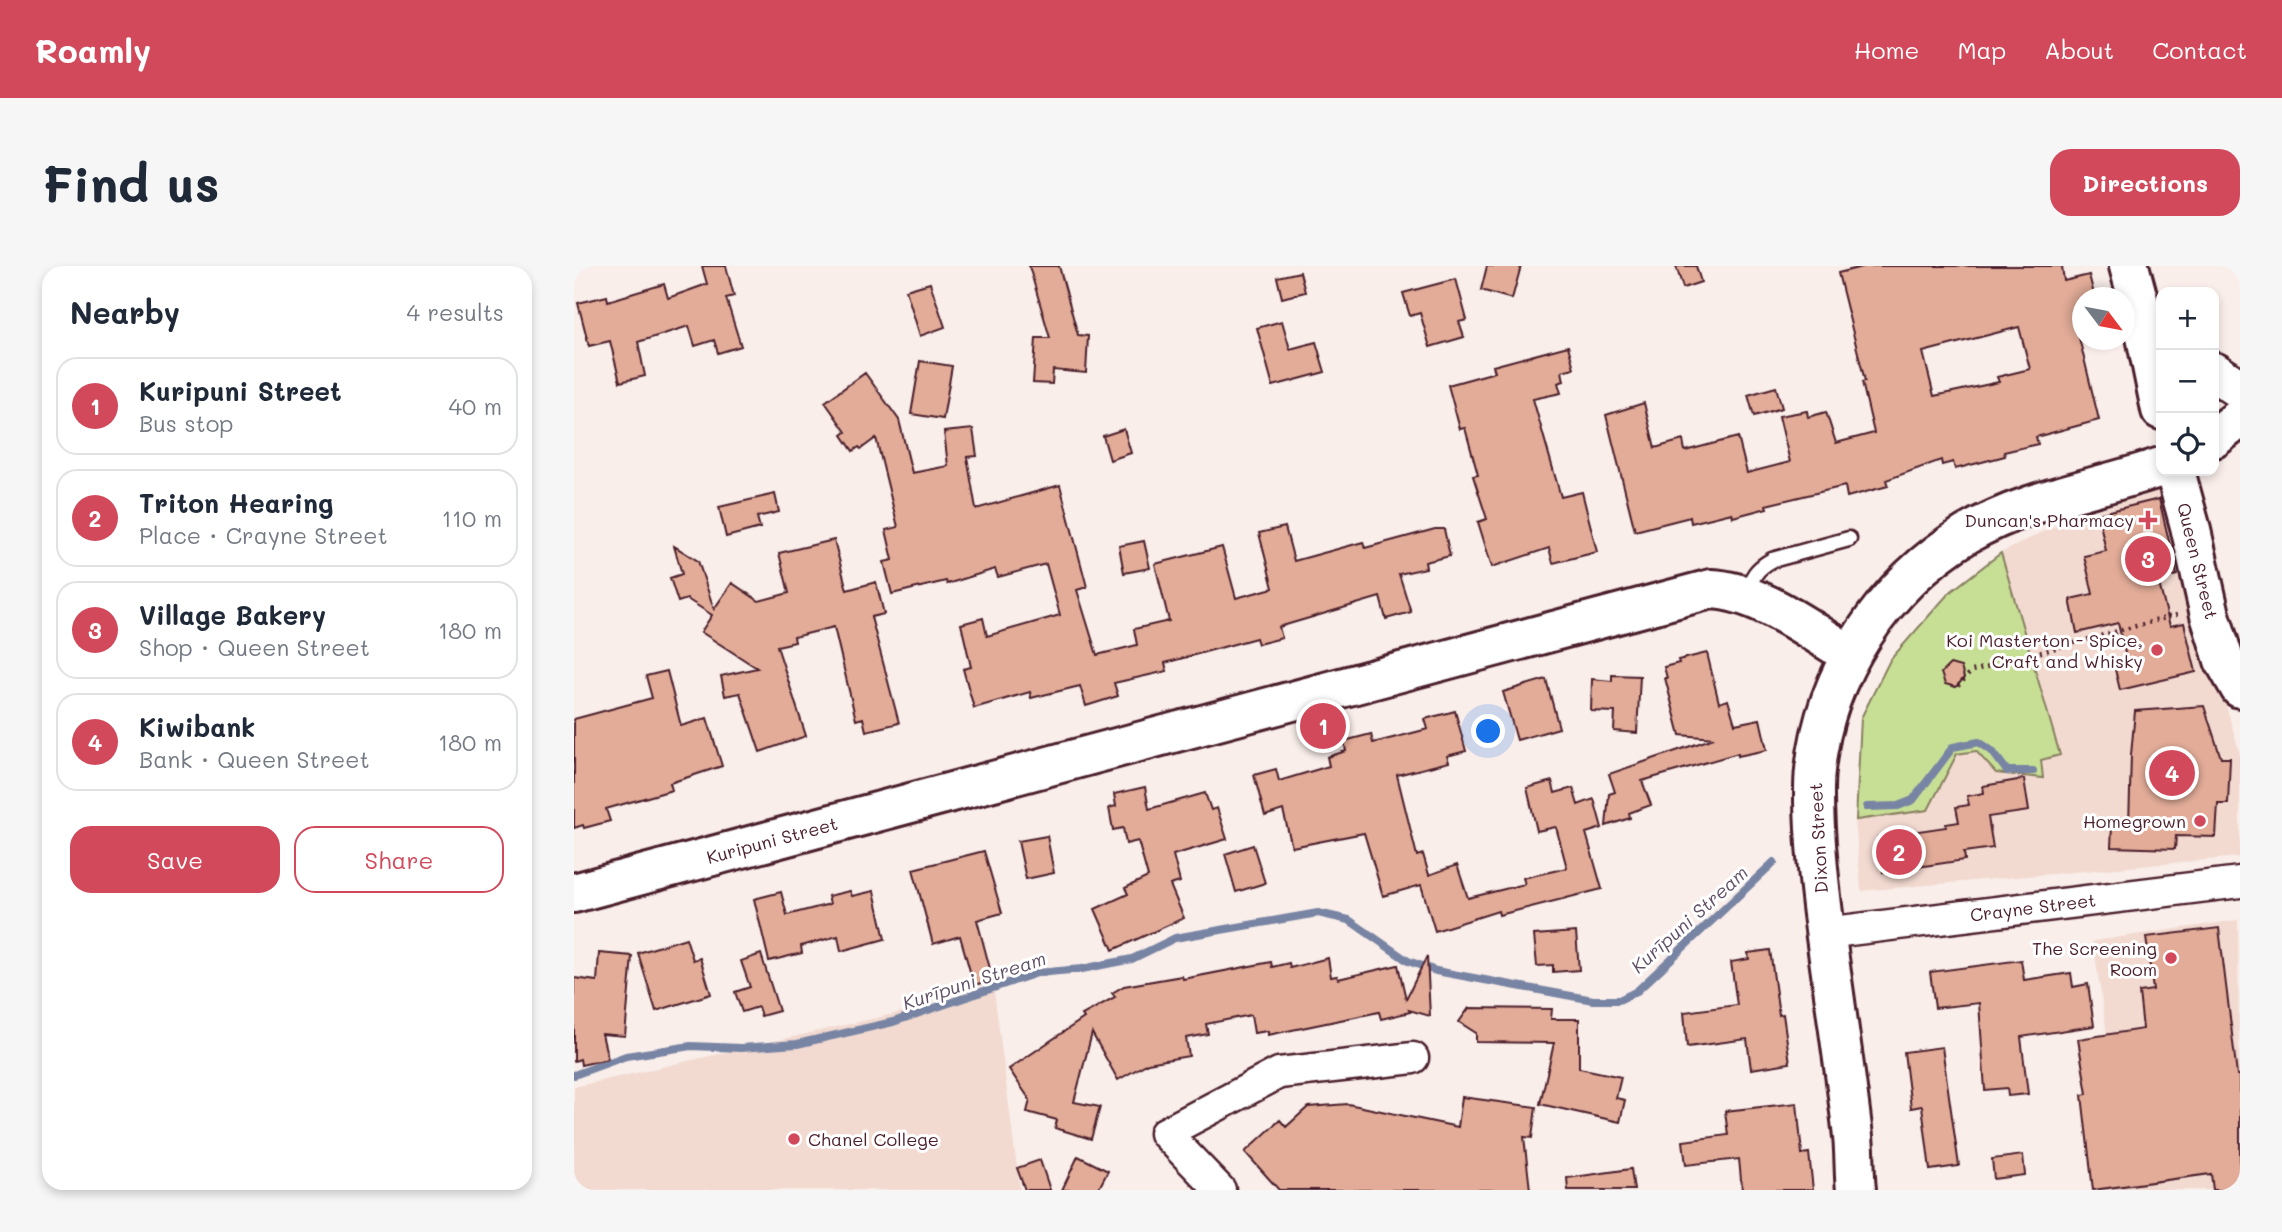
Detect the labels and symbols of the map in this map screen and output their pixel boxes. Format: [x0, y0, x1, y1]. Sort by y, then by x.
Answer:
north arrow [2072, 287, 2135, 350]
street label: Queen Street [2172, 500, 2224, 622]
place label: Duncan's Pharmacy [1965, 508, 2134, 532]
marker: Duncan's Pharmacy [2140, 512, 2156, 528]
pin: 3 [2125, 533, 2171, 585]
place label: Koi Masterton - Spice, Craft and Whisky [1946, 628, 2143, 673]
marker: Koi Masterton - Spice, Craft and Whisky [2149, 642, 2165, 658]
pin: 1 [1300, 700, 1346, 752]
your location [1471, 714, 1505, 748]
pin: 4 [2149, 747, 2195, 799]
street label: Dixon Street [1803, 782, 1833, 894]
place label: Homegrown [2083, 809, 2186, 833]
street label: Kuripuni Street [704, 811, 840, 869]
marker: Homegrown [2192, 813, 2208, 829]
pin: 2 [1876, 826, 1922, 878]
water label: Kurīpuni Stream [1625, 860, 1753, 978]
street label: Crayne Street [1969, 887, 2097, 927]
place label: The Screening Room [2032, 936, 2157, 981]
water label: Kurīpuni Stream [899, 945, 1049, 1015]
marker: The Screening Room [2163, 950, 2179, 966]
place label: Chanel College [808, 1127, 939, 1151]
marker: Chanel College [786, 1131, 802, 1147]

